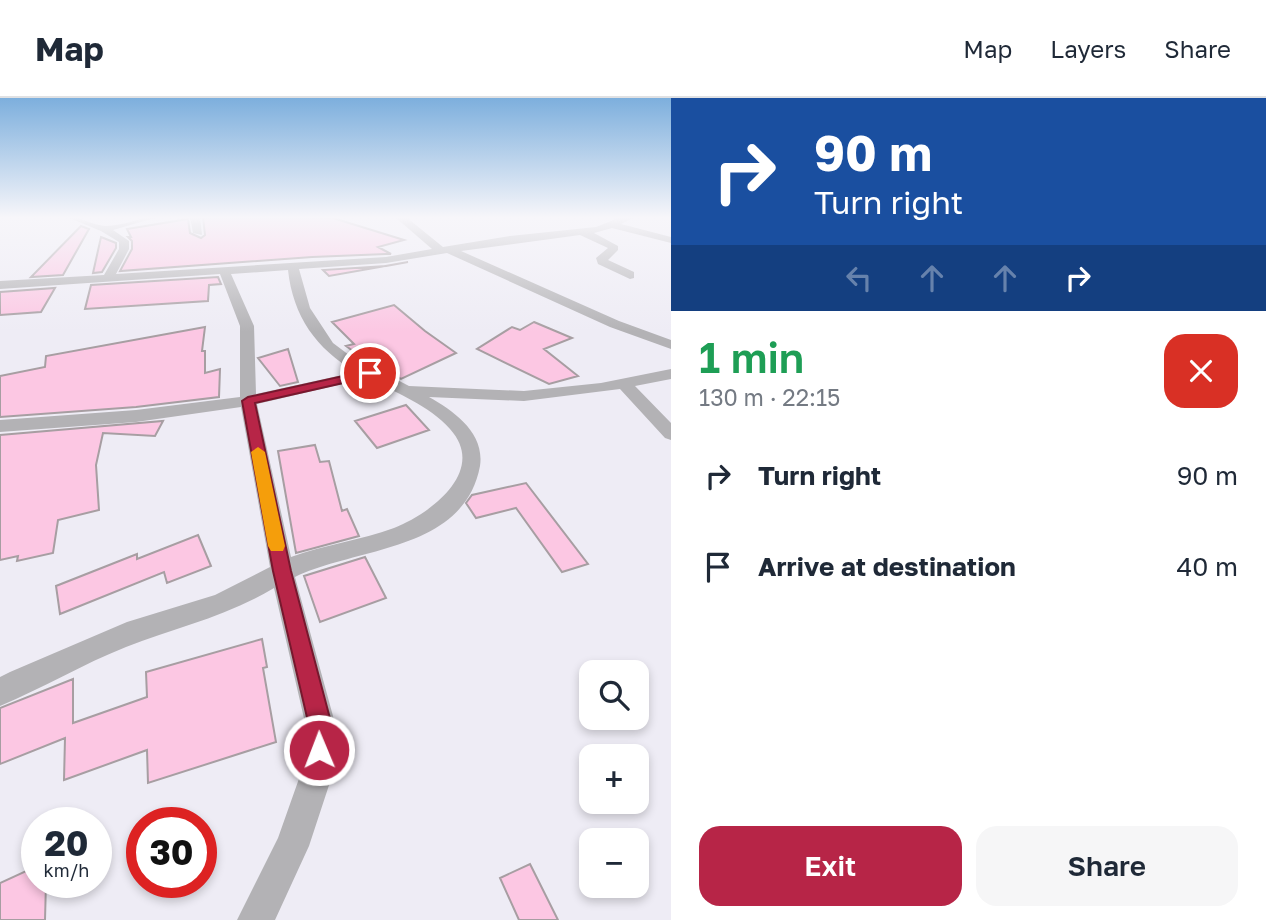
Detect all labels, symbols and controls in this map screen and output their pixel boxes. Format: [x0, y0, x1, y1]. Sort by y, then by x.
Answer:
text: Map [35, 29, 104, 68]
text: Map [963, 34, 1012, 63]
text: Layers [1050, 34, 1126, 63]
text: Share [1164, 34, 1231, 63]
text: 90 m [814, 123, 932, 182]
icon: right [699, 126, 790, 217]
text: Turn right [814, 183, 963, 221]
icon: left [840, 259, 878, 297]
icon: ahead [913, 259, 951, 297]
icon: ahead [986, 259, 1024, 297]
icon: right [1059, 259, 1097, 297]
text: 1 min [699, 332, 804, 382]
button: close [1164, 334, 1238, 408]
pin [340, 343, 400, 403]
icon: arrive [351, 354, 389, 392]
text: 130 m · 22:15 [699, 383, 840, 411]
icon: right [699, 457, 737, 495]
text: Turn right [758, 460, 881, 491]
text: 90 m [1177, 460, 1238, 491]
icon: arrive [699, 548, 737, 586]
text: Arrive at destination [758, 551, 1016, 582]
text: 40 m [1177, 551, 1238, 582]
map controls [579, 660, 649, 898]
button: search [579, 660, 649, 730]
position arrow [282, 713, 356, 787]
button: + [579, 744, 649, 814]
speed limit sign: 30 [126, 807, 217, 898]
text: 20 [44, 822, 89, 864]
button: Exit [699, 826, 962, 906]
button: Share [976, 826, 1238, 906]
button: − [579, 828, 649, 898]
text: km/h [44, 859, 89, 881]

